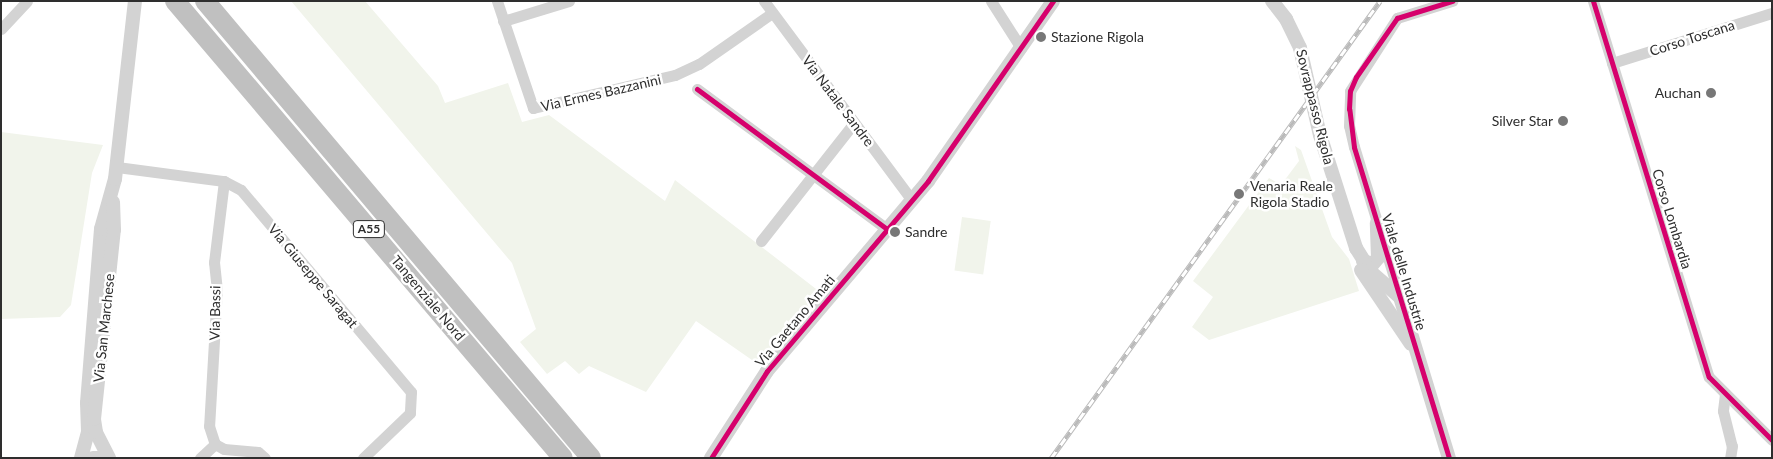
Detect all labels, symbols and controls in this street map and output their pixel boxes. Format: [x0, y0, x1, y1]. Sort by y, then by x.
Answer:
street label: Corso Toscana [1647, 16, 1737, 60]
place label: Stazione Rigola [1051, 29, 1144, 45]
marker: Stazione Rigola [1035, 31, 1047, 43]
street label: Sovrappasso Rigola [1293, 48, 1337, 166]
street label: Via Natale Sandre [798, 52, 878, 150]
street label: Via Ermes Bazzanini [539, 71, 663, 115]
place label: Auchan [1655, 85, 1701, 101]
marker: Auchan [1705, 87, 1717, 99]
place label: Silver Star [1491, 113, 1553, 129]
marker: Silver Star [1557, 115, 1569, 127]
street label: Corso Lombardia [1649, 167, 1695, 271]
place label: Venaria Reale Rigola Stadio [1250, 178, 1333, 210]
marker: Venaria Reale Rigola Stadio [1232, 187, 1246, 201]
street label: Viale delle Industrie [1378, 212, 1430, 332]
road number: A55 [353, 220, 385, 238]
street label: Via Giuseppe Saragat [265, 221, 361, 331]
place label: Sandre [905, 224, 947, 240]
marker: Sandre [889, 226, 901, 238]
street label: Tangenziale Nord [388, 252, 468, 344]
street label: Via Gaetano Amati [751, 271, 839, 371]
street label: Via San Marchese [90, 273, 118, 383]
street label: Via Bassi [206, 285, 224, 341]

